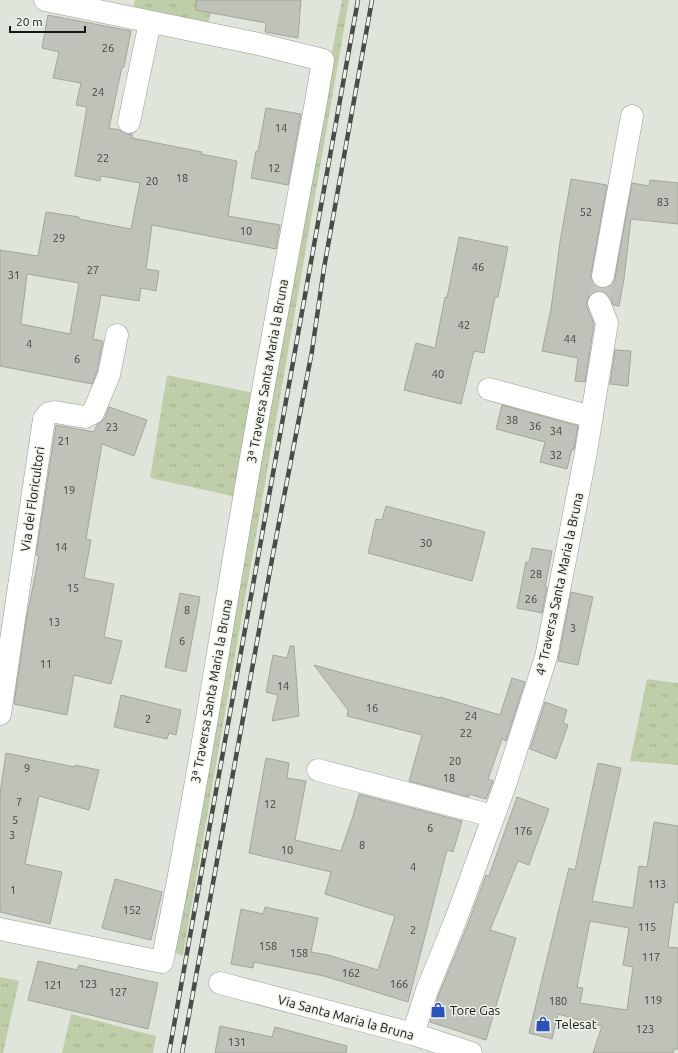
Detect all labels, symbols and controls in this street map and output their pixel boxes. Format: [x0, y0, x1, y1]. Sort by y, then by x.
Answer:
scale bar [10, 8, 85, 34]
text: 20 m [16, 15, 43, 28]
house number: 26 [102, 42, 114, 54]
house number: 24 [92, 86, 104, 98]
house number: 14 [275, 122, 287, 134]
house number: 22 [97, 152, 109, 164]
house number: 12 [268, 162, 280, 174]
house number: 18 [176, 172, 188, 184]
house number: 20 [146, 175, 158, 187]
house number: 83 [657, 196, 669, 208]
house number: 52 [580, 206, 592, 218]
house number: 10 [240, 225, 252, 237]
house number: 29 [53, 232, 65, 244]
house number: 46 [472, 261, 484, 273]
house number: 27 [87, 264, 99, 276]
house number: 31 [8, 269, 20, 281]
street label: 3ª Traversa Santa Maria la Bruna [244, 278, 290, 464]
house number: 42 [458, 319, 470, 331]
house number: 44 [564, 333, 576, 345]
house number: 4 [26, 338, 32, 350]
house number: 6 [74, 353, 80, 365]
house number: 40 [432, 368, 444, 380]
house number: 38 [506, 414, 518, 426]
house number: 36 [529, 420, 541, 432]
house number: 23 [106, 421, 118, 433]
house number: 34 [550, 425, 562, 437]
house number: 21 [58, 435, 70, 447]
street label: Via dei Floricultori [18, 446, 46, 552]
house number: 32 [550, 449, 562, 461]
house number: 19 [63, 484, 75, 496]
street label: 4ª Traversa Santa Maria la Bruna [533, 491, 585, 677]
house number: 30 [420, 537, 432, 549]
house number: 14 [55, 541, 67, 553]
house number: 28 [530, 568, 542, 580]
house number: 15 [67, 582, 79, 594]
house number: 26 [525, 593, 537, 605]
street label: 3ª Traversa Santa Maria la Bruna [188, 598, 234, 784]
house number: 8 [184, 604, 190, 616]
house number: 13 [48, 616, 60, 628]
house number: 3 [570, 622, 576, 634]
house number: 6 [179, 635, 185, 647]
house number: 11 [40, 658, 52, 670]
house number: 14 [277, 680, 289, 692]
house number: 16 [366, 702, 378, 714]
house number: 24 [465, 710, 477, 722]
house number: 2 [145, 713, 151, 725]
house number: 22 [460, 727, 472, 739]
house number: 20 [449, 755, 461, 767]
house number: 9 [24, 762, 30, 774]
house number: 18 [443, 772, 455, 784]
house number: 7 [16, 796, 22, 808]
house number: 12 [264, 798, 276, 810]
house number: 5 [12, 814, 18, 826]
house number: 6 [427, 822, 433, 834]
house number: 176 [514, 825, 532, 837]
house number: 3 [9, 829, 15, 841]
house number: 8 [359, 839, 365, 851]
house number: 10 [281, 844, 293, 856]
house number: 4 [410, 861, 416, 873]
house number: 113 [648, 878, 666, 890]
house number: 1 [10, 884, 16, 896]
house number: 152 [123, 904, 141, 916]
house number: 115 [638, 921, 656, 933]
house number: 2 [410, 924, 416, 936]
house number: 158 [259, 940, 277, 952]
house number: 158 [290, 947, 308, 959]
house number: 117 [642, 951, 660, 963]
house number: 162 [342, 967, 360, 979]
house number: 123 [79, 978, 97, 990]
house number: 166 [390, 978, 408, 990]
house number: 121 [44, 979, 62, 991]
house number: 127 [109, 986, 127, 998]
street label: Via Santa Maria la Bruna [276, 992, 416, 1042]
house number: 119 [644, 994, 662, 1006]
house number: 180 [549, 995, 567, 1007]
shop icon: Tore Gas [429, 1001, 447, 1019]
place label: Tore Gas [450, 1003, 501, 1017]
shop icon: Telesat [534, 1015, 552, 1033]
place label: Telesat [555, 1017, 597, 1031]
house number: 123 [636, 1023, 654, 1035]
house number: 131 [228, 1036, 246, 1048]

